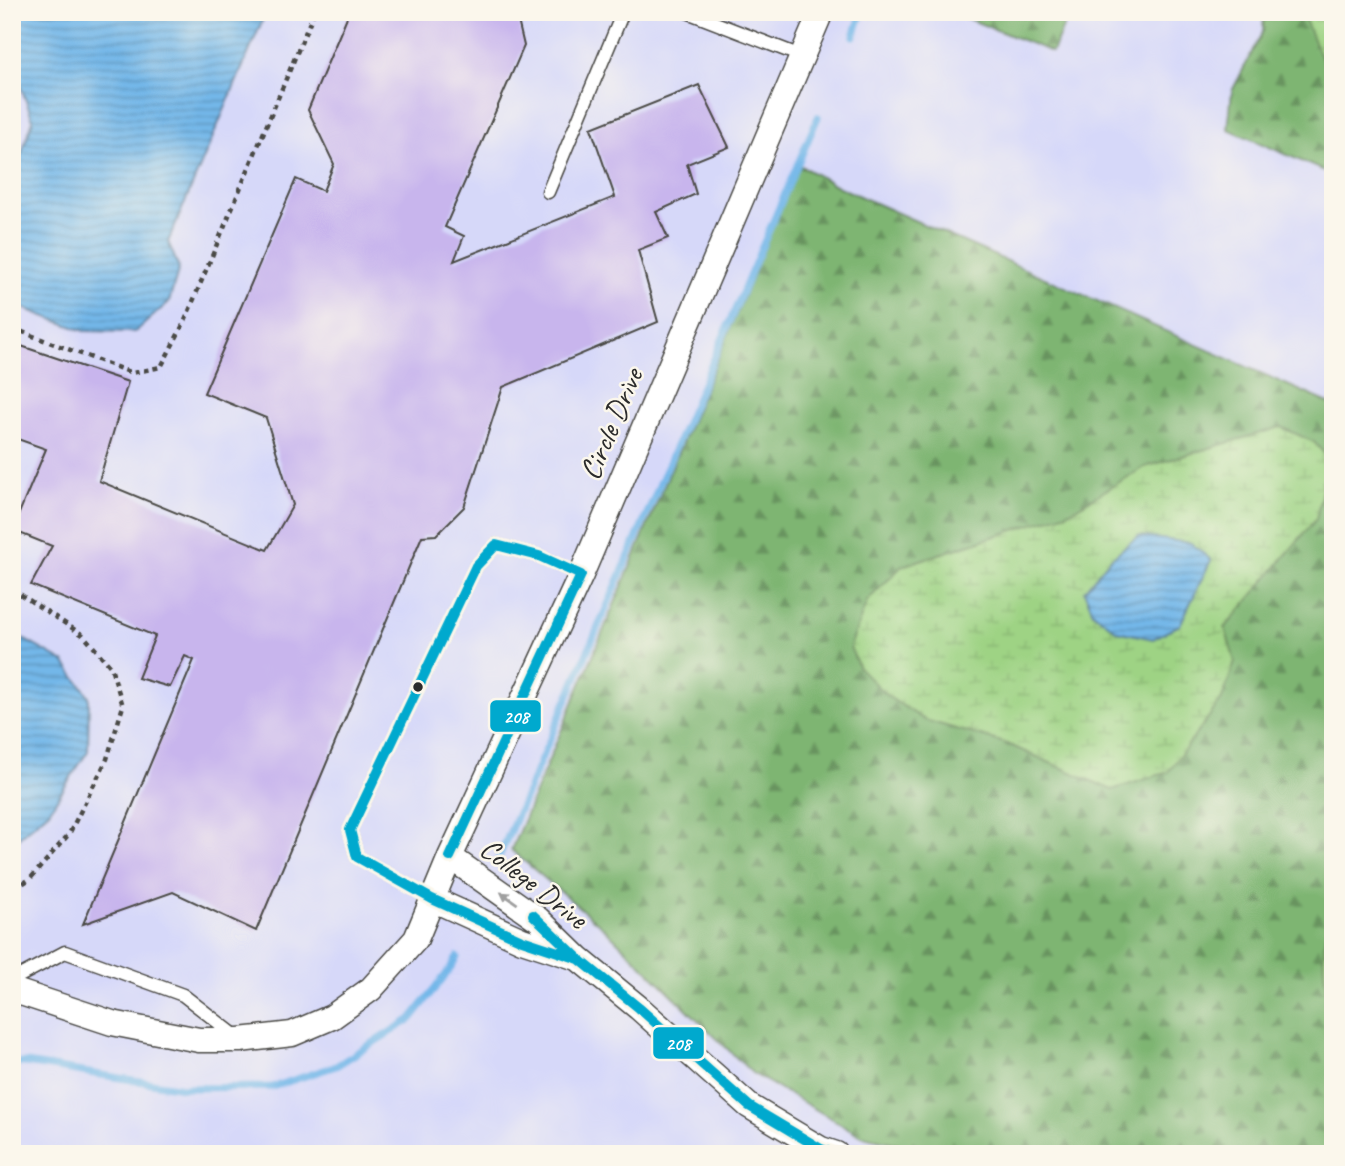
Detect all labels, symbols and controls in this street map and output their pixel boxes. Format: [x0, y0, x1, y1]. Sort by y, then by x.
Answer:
street label: Circle Drive [571, 361, 652, 485]
unlabelled marker [411, 680, 425, 694]
line badge: 208 [489, 699, 542, 733]
text: 208 [503, 705, 531, 729]
street label: College Drive [473, 829, 597, 938]
one-way arrow [500, 891, 518, 905]
line badge: 208 [652, 1026, 705, 1060]
text: 208 [665, 1032, 693, 1056]

